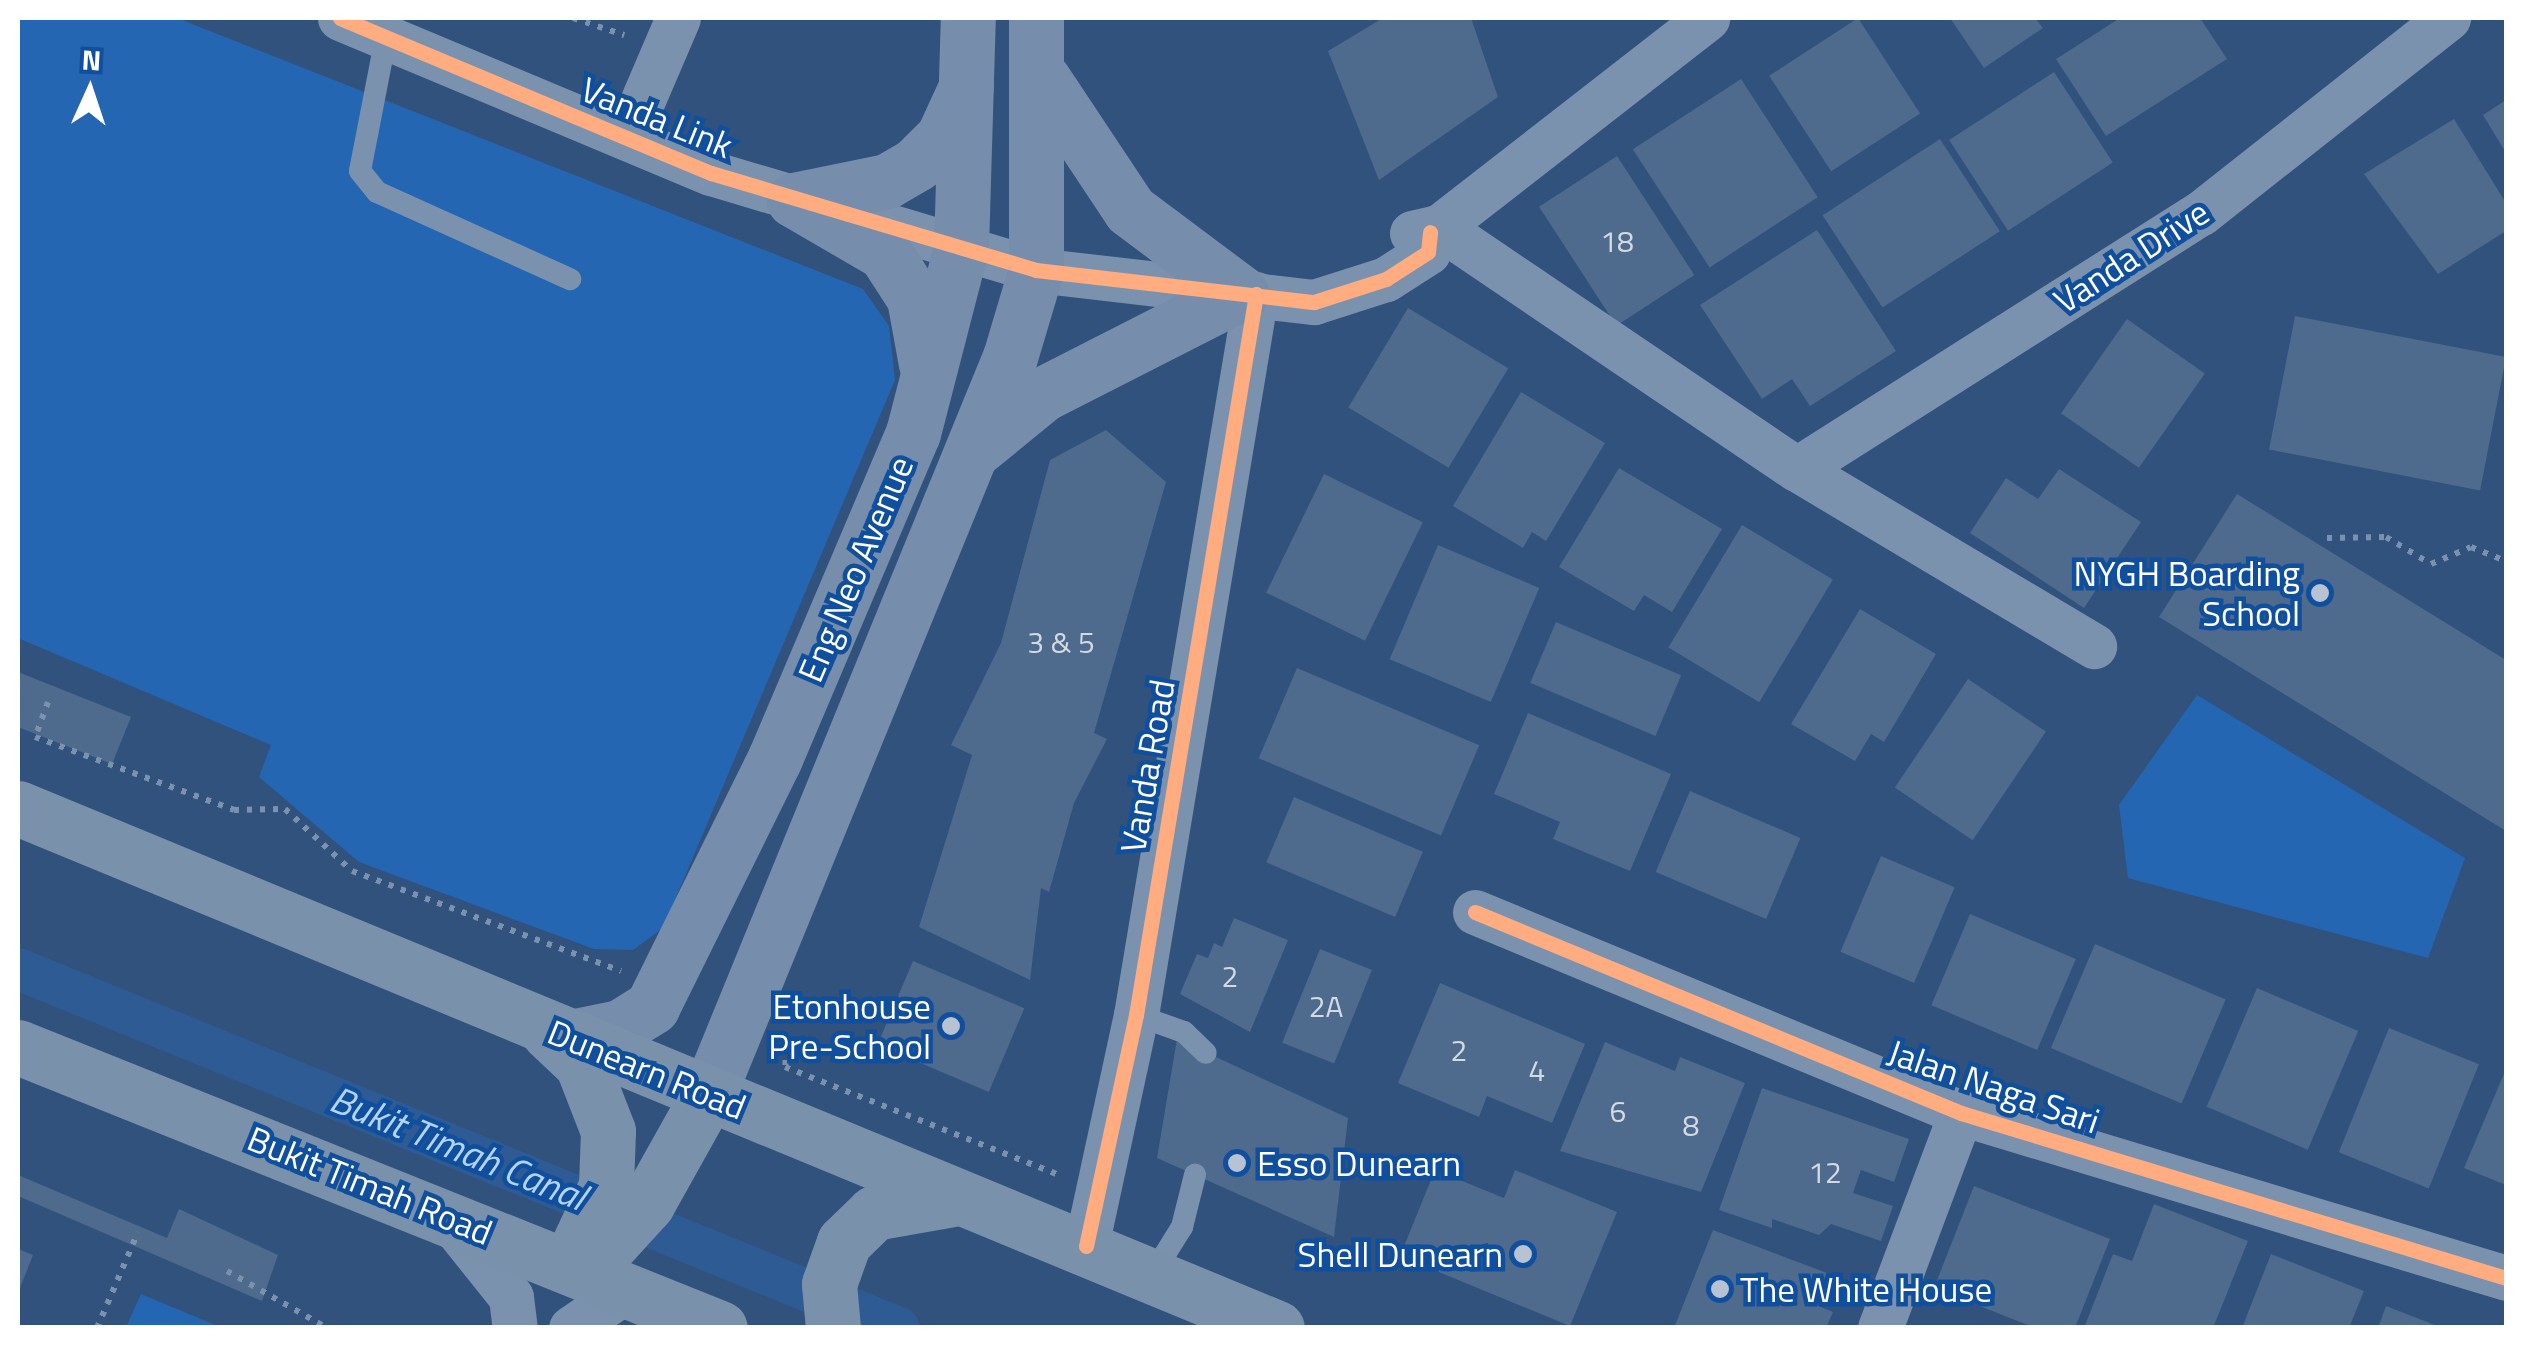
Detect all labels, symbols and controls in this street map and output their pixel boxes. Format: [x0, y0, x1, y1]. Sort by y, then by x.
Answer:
text: N [81, 38, 102, 82]
north arrow [40, 40, 140, 140]
street label: Vanda Link [575, 68, 739, 166]
street label: Vanda Drive [2046, 190, 2216, 322]
house number: 18 [1600, 223, 1634, 259]
street label: Eng Neo Avenue [789, 450, 921, 688]
place label: NYGH Boarding School [2073, 552, 2300, 634]
marker: NYGH Boarding School [2309, 582, 2331, 604]
house number: 3 & 5 [1027, 624, 1095, 660]
street label: Vanda Road [1111, 676, 1183, 856]
house number: 2 [1222, 958, 1238, 994]
place label: Etonhouse Pre-School [768, 985, 931, 1067]
house number: 2A [1309, 988, 1343, 1024]
street label: Dunearn Road [542, 1010, 752, 1128]
marker: Etonhouse Pre-School [940, 1015, 962, 1037]
street label: Jalan Naga Sari [1883, 1030, 2105, 1142]
house number: 2 [1451, 1032, 1467, 1068]
house number: 4 [1529, 1052, 1545, 1088]
water label: Bukit Timah Canal [324, 1076, 592, 1220]
house number: 6 [1610, 1093, 1626, 1129]
house number: 8 [1683, 1107, 1699, 1143]
street label: Bukit Timah Road [242, 1117, 498, 1253]
place label: Esso Dunearn [1257, 1142, 1461, 1184]
marker: Esso Dunearn [1226, 1152, 1248, 1174]
house number: 12 [1808, 1154, 1842, 1190]
place label: Shell Dunearn [1298, 1233, 1503, 1275]
marker: Shell Dunearn [1512, 1243, 1534, 1265]
place label: The White House [1740, 1268, 1992, 1310]
marker: The White House [1709, 1278, 1731, 1300]

